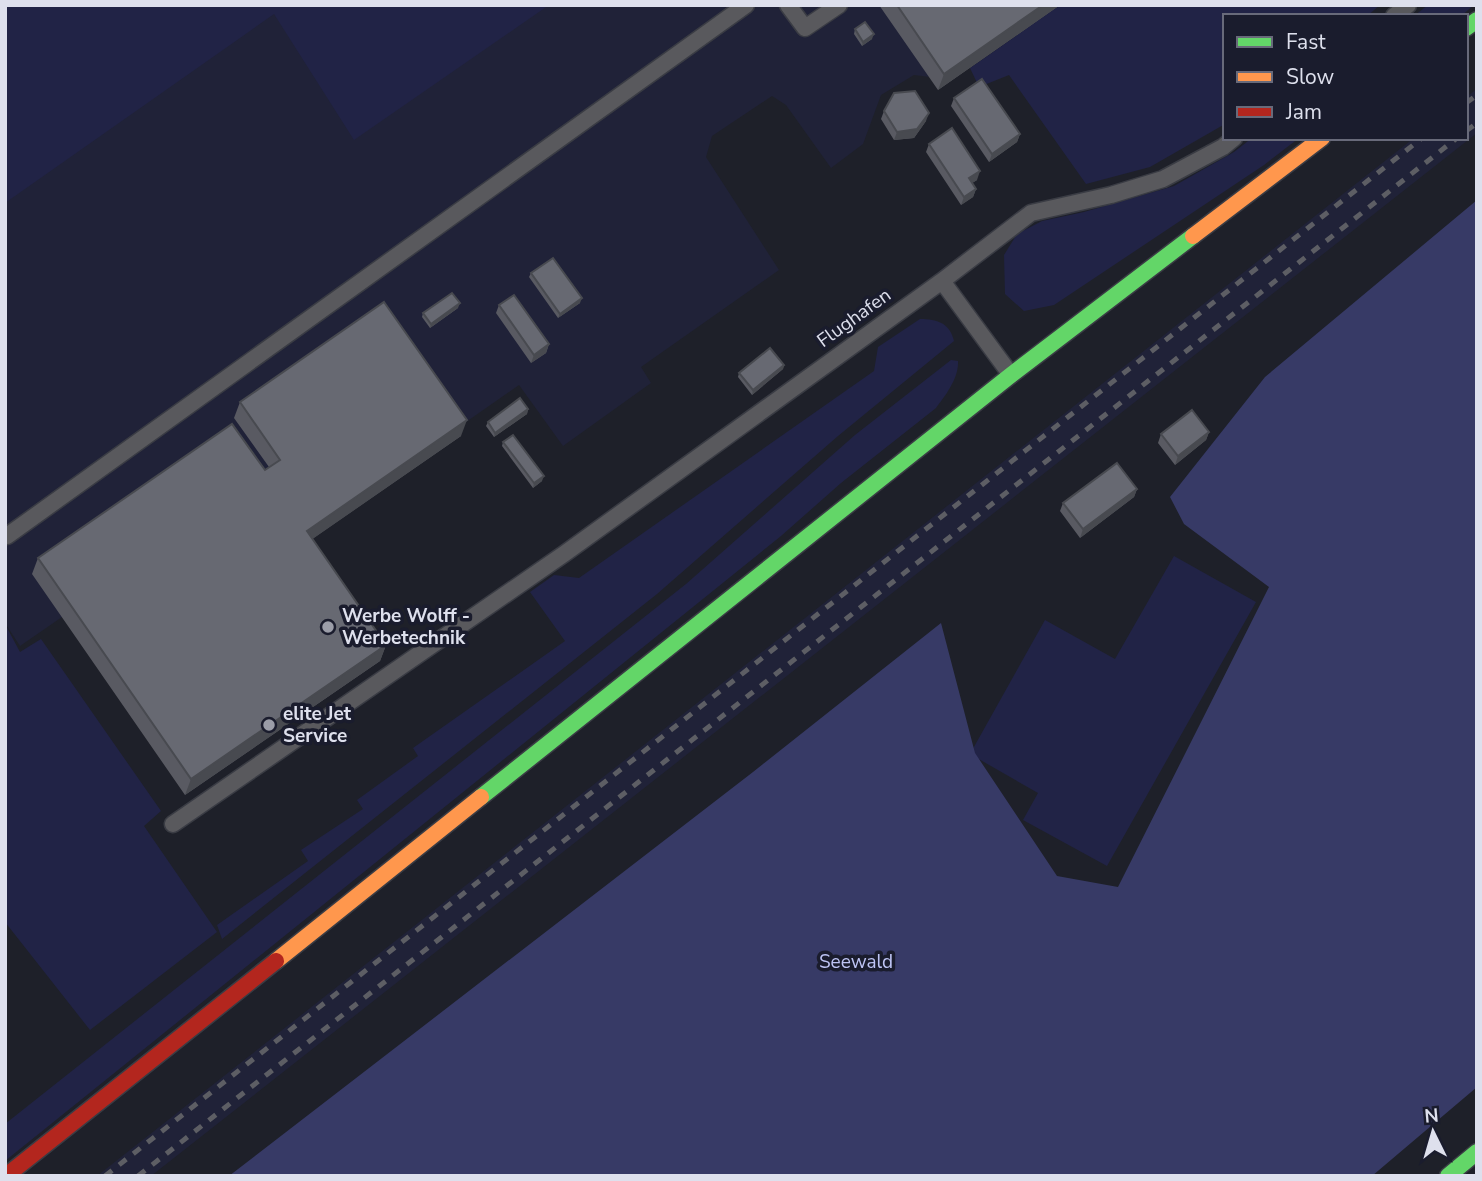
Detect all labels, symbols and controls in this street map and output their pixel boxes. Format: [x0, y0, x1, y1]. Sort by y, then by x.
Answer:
legend [1223, 14, 1468, 140]
text: Fast [1286, 28, 1326, 56]
text: Slow [1286, 63, 1335, 91]
text: Jam [1285, 98, 1322, 126]
street label: Flughafen [812, 282, 896, 354]
place label: Werbe Wolff - Werbetechnik [342, 603, 470, 651]
marker: Werbe Wolff - Werbetechnik [320, 619, 336, 635]
place label: elite Jet Service [283, 701, 352, 749]
marker: elite Jet Service [261, 717, 277, 733]
park label: Seewald [819, 949, 893, 975]
north arrow [1398, 1097, 1468, 1167]
text: N [1423, 1102, 1440, 1130]

